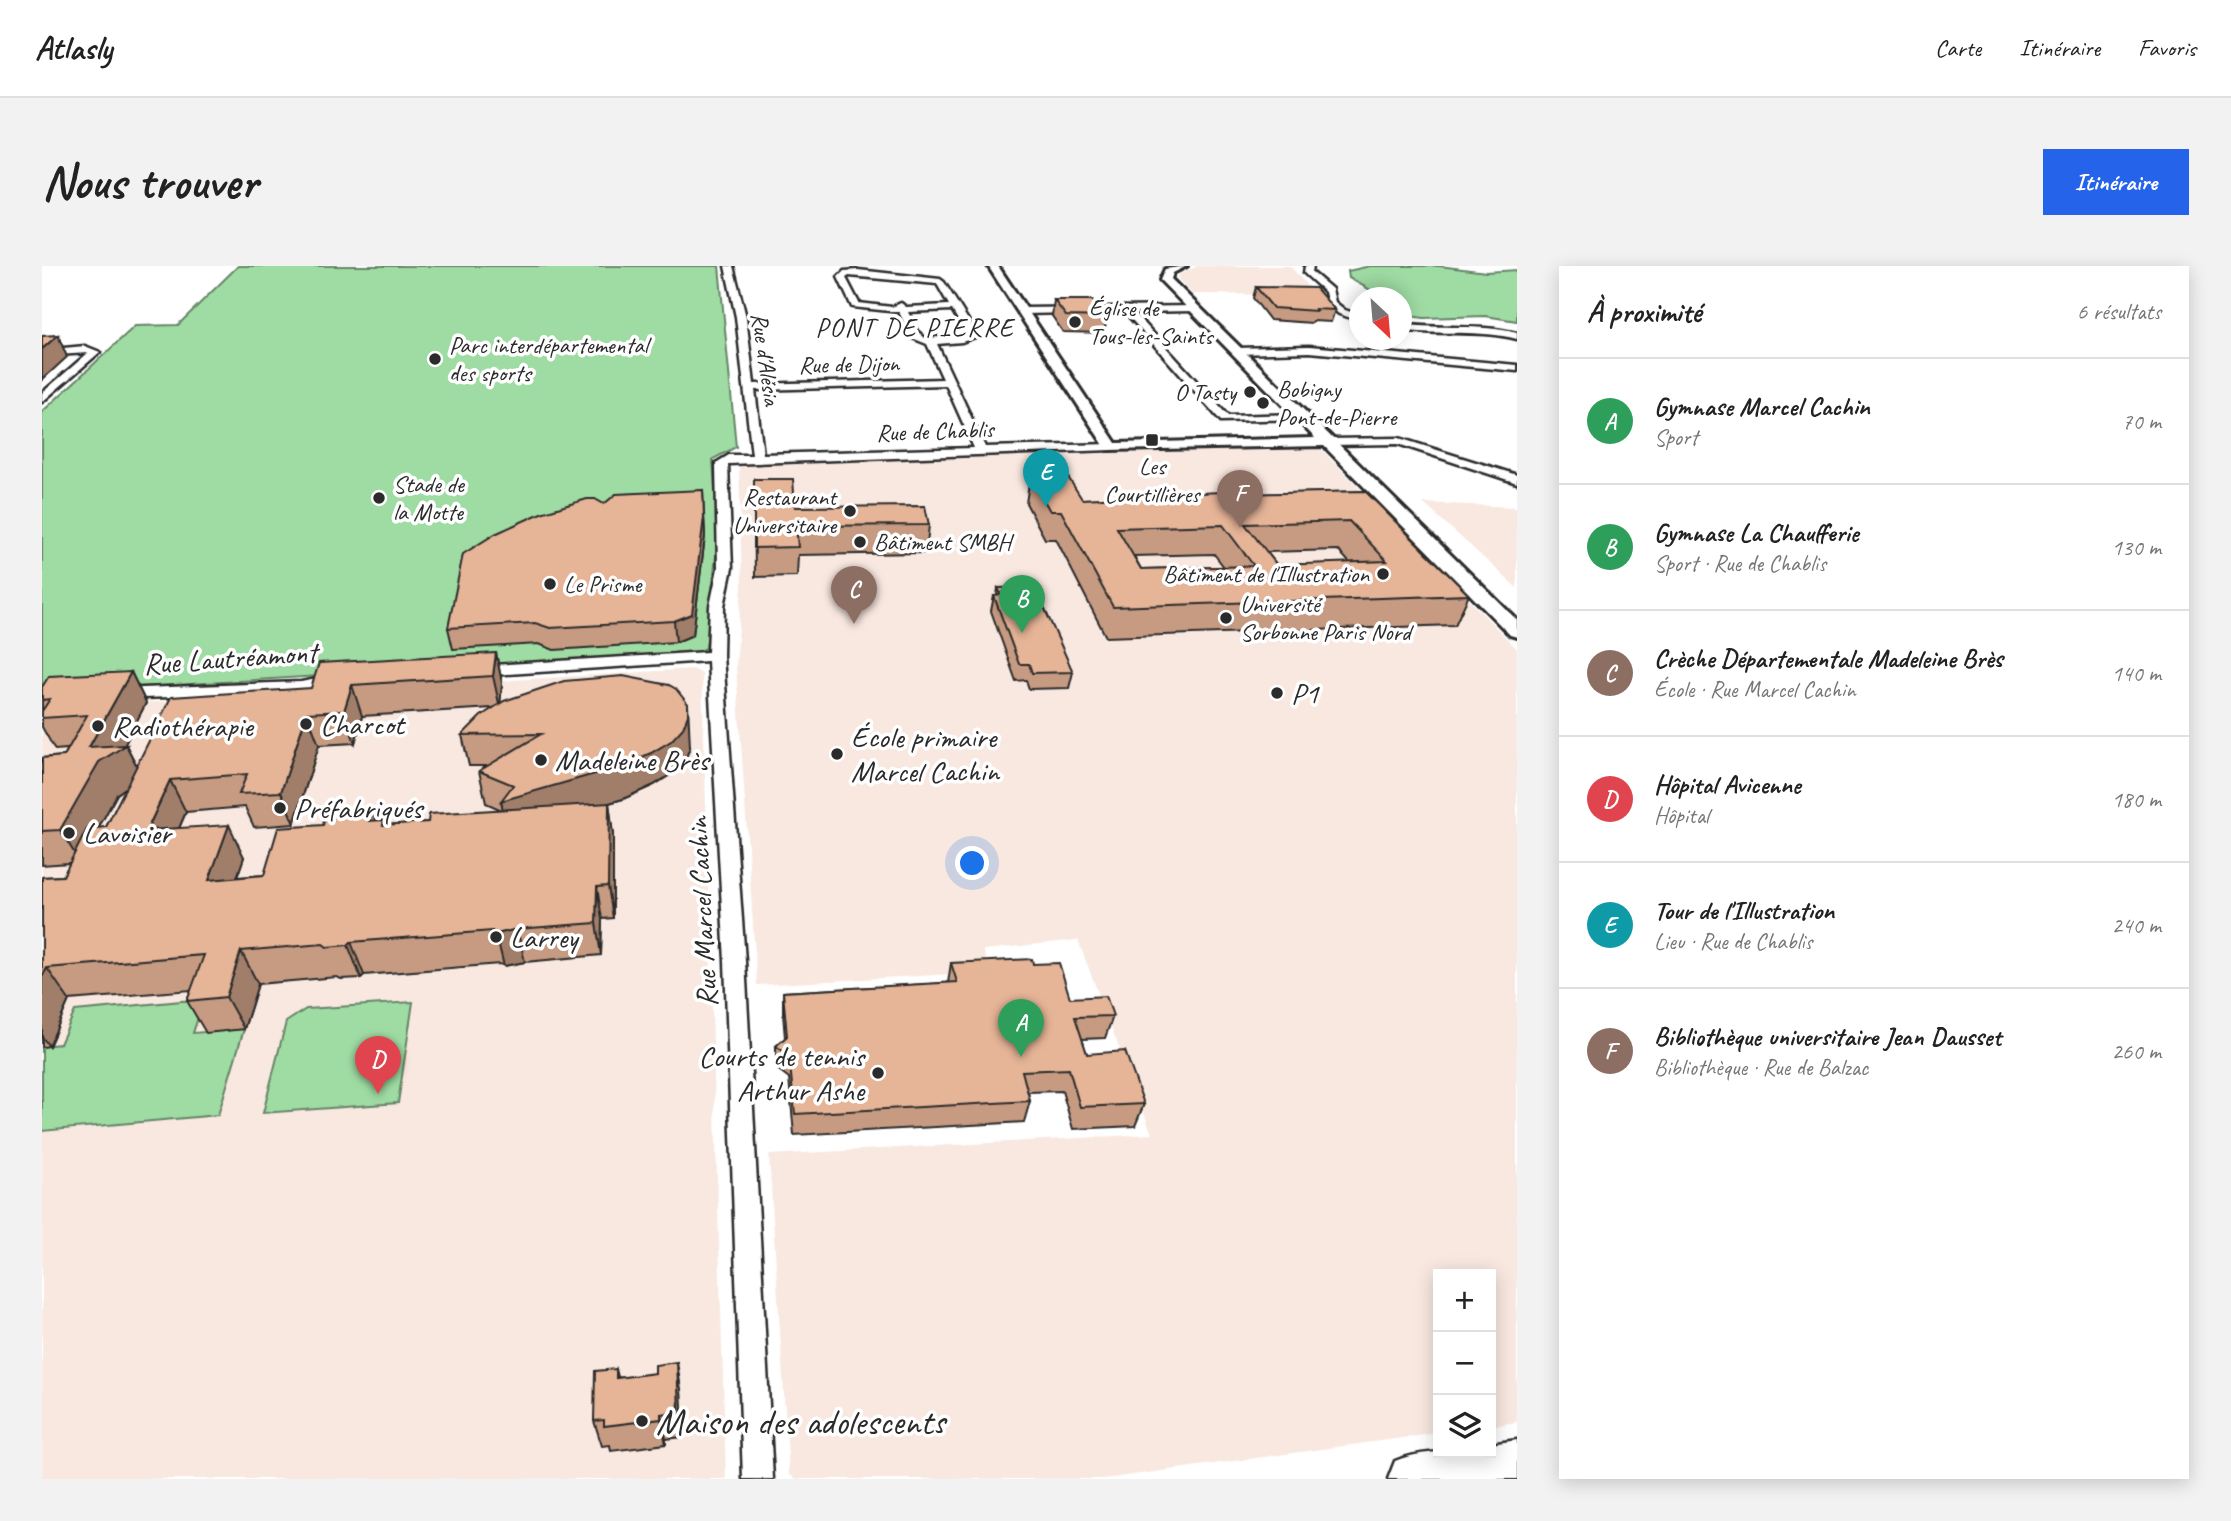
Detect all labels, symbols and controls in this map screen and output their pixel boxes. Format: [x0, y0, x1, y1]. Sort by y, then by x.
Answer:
text: Atlasly [35, 27, 112, 69]
text: Carte [1935, 33, 1981, 63]
text: Itinéraire [2019, 33, 2100, 63]
text: Favoris [2138, 33, 2196, 63]
button: Itinéraire [2043, 149, 2189, 215]
text: Nous trouver [42, 151, 257, 213]
north arrow [1349, 287, 1412, 350]
place label: Église de Tous-les-Saints [1089, 293, 1214, 351]
text: À proximité [1587, 293, 1701, 331]
text: 6 résultats [2077, 297, 2161, 326]
street label: Rue d'Alésia [745, 311, 788, 409]
district label: PONT DE PIERRE [816, 311, 1016, 344]
marker: Église de Tous-les-Saints [1067, 314, 1083, 330]
place label: Parc interdépartemental des sports [449, 330, 652, 388]
street label: Rue de Dijon [798, 348, 901, 380]
marker: Parc interdépartemental des sports [427, 351, 443, 367]
place label: Bobigny Pont-de-Pierre [1277, 374, 1398, 432]
place label: O Tasty [1175, 377, 1238, 407]
marker: O Tasty [1242, 384, 1258, 400]
text: Gymnase Marcel Cachin [1654, 390, 1870, 423]
marker: Bobigny Pont-de-Pierre [1255, 395, 1271, 411]
text: A [1604, 407, 1616, 436]
text: 70 m [2122, 407, 2161, 436]
street label: Rue de Chablis [876, 414, 996, 448]
text: Sport [1654, 423, 1698, 452]
marker: Les Courtillières [1144, 432, 1160, 448]
pin: E [1023, 449, 1069, 507]
place label: Les Courtillières [1105, 451, 1201, 509]
place label: Stade de la Motte [393, 469, 466, 527]
pin: F [1217, 470, 1263, 528]
place label: Restaurant Universitaire [733, 482, 838, 540]
marker: Stade de la Motte [371, 490, 387, 506]
marker: Restaurant Universitaire [842, 503, 858, 519]
text: Gymnase La Chaufferie [1654, 516, 1859, 549]
place label: Bâtiment SMBH [874, 527, 1015, 557]
text: B [1604, 533, 1616, 562]
text: 130 m [2112, 533, 2161, 562]
marker: Bâtiment SMBH [852, 534, 868, 550]
text: Sport · Rue de Chablis [1654, 549, 1826, 578]
place label: Bâtiment de l'Illustration [1163, 559, 1370, 589]
pin: C [831, 566, 877, 624]
marker: Bâtiment de l'Illustration [1375, 566, 1391, 582]
place label: Le Prisme [564, 569, 643, 599]
pin: B [999, 575, 1045, 633]
marker: Le Prisme [542, 576, 558, 592]
place label: Université Sorbonne Paris Nord [1240, 589, 1414, 647]
marker: Université Sorbonne Paris Nord [1218, 610, 1234, 626]
street label: Rue Lautréamont [142, 633, 322, 683]
text: Crèche Départementale Madeleine Brès [1654, 642, 2003, 675]
text: C [1605, 659, 1615, 688]
text: 140 m [2112, 659, 2161, 688]
place label: P1 [1291, 674, 1320, 712]
text: École · Rue Marcel Cachin [1654, 675, 1856, 704]
marker: P1 [1269, 685, 1285, 701]
place label: Charcot [320, 705, 407, 743]
place label: Radiothérapie [112, 707, 255, 745]
marker: Charcot [298, 716, 314, 732]
marker: Radiothérapie [90, 718, 106, 734]
place label: École primaire Marcel Cachin [851, 718, 1000, 790]
place label: Madeleine Brès [555, 741, 711, 779]
marker: École primaire Marcel Cachin [829, 746, 845, 762]
marker: Madeleine Brès [533, 752, 549, 768]
text: Hôpital Avicenne [1654, 768, 1801, 801]
text: D [1603, 785, 1617, 814]
text: 180 m [2112, 785, 2161, 814]
place label: Préfabriqués [294, 789, 425, 827]
marker: Préfabriqués [272, 800, 288, 816]
text: Hôpital [1654, 801, 1709, 830]
place label: Lavoisier [83, 814, 173, 852]
street label: Rue Marcel Cachin [678, 815, 726, 1008]
marker: Lavoisier [61, 825, 77, 841]
your location [955, 846, 989, 880]
text: Tour de l'Illustration [1654, 894, 1834, 927]
text: E [1604, 911, 1616, 940]
text: 240 m [2112, 911, 2161, 940]
place label: Larrey [510, 918, 580, 956]
text: Lieu · Rue de Chablis [1654, 927, 1812, 956]
marker: Larrey [488, 929, 504, 945]
pin: A [998, 999, 1044, 1057]
text: Bibliothèque universitaire Jean Dausset [1654, 1020, 2001, 1053]
pin: D [355, 1036, 401, 1094]
place label: Courts de tennis Arthur Ashe [699, 1037, 867, 1109]
text: F [1605, 1037, 1615, 1066]
text: 260 m [2112, 1037, 2161, 1066]
text: Bibliothèque · Rue de Balzac [1654, 1053, 1868, 1082]
marker: Courts de tennis Arthur Ashe [870, 1065, 886, 1081]
map controls [1433, 1269, 1496, 1458]
button: + [1433, 1269, 1496, 1332]
button: − [1433, 1332, 1496, 1395]
button: layers [1433, 1395, 1496, 1458]
place label: Maison des adolescents [656, 1398, 947, 1445]
marker: Maison des adolescents [634, 1413, 650, 1429]

